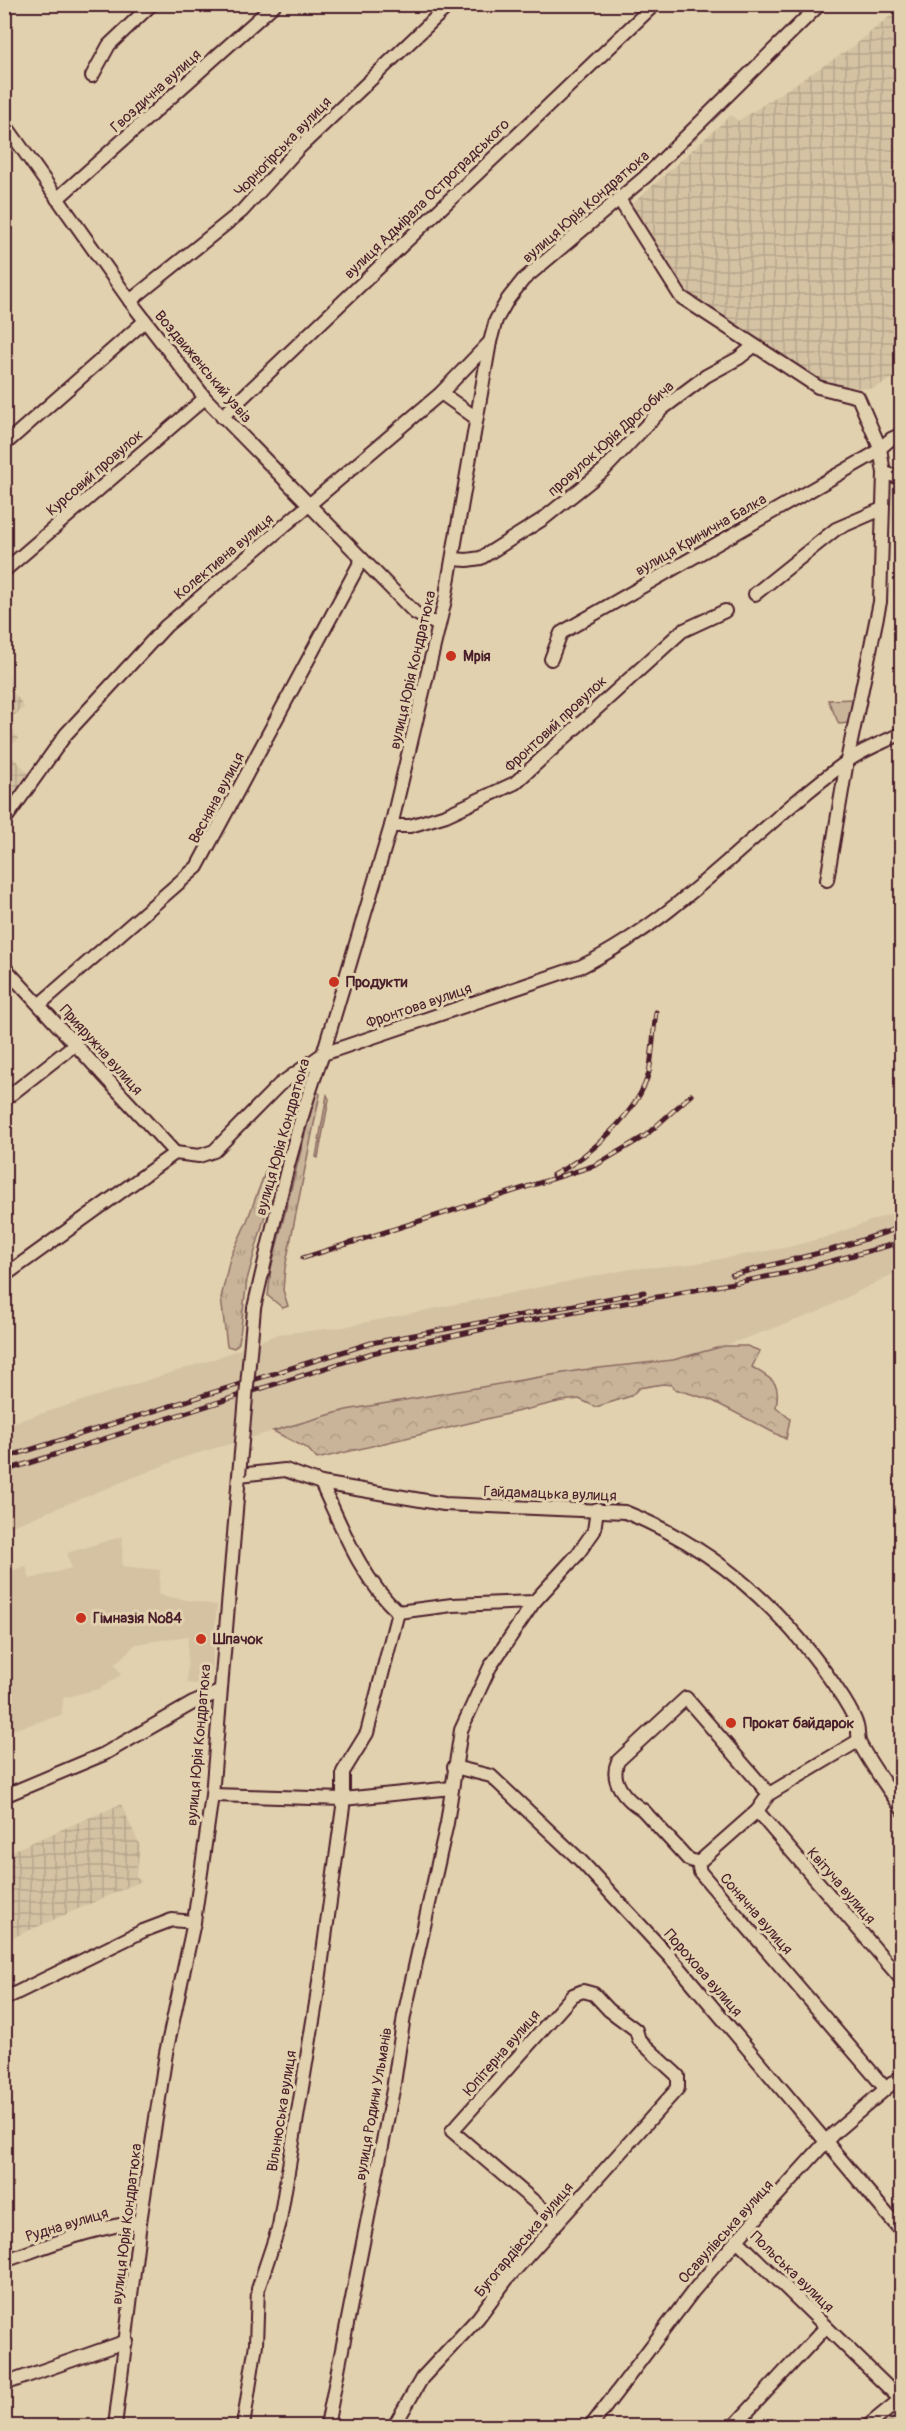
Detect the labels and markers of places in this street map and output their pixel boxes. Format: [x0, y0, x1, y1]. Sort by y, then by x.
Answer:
place label: Мрія [463, 647, 491, 666]
marker: Мрія [444, 649, 458, 663]
place label: Продукти [346, 973, 408, 992]
marker: Продукти [327, 975, 341, 989]
place label: Гімназія №84 [93, 1609, 182, 1628]
marker: Гімназія №84 [74, 1611, 88, 1625]
place label: Шпачок [212, 1630, 264, 1649]
marker: Шпачок [194, 1632, 208, 1646]
place label: Прокат байдарок [743, 1714, 855, 1733]
marker: Прокат байдарок [724, 1716, 738, 1730]

